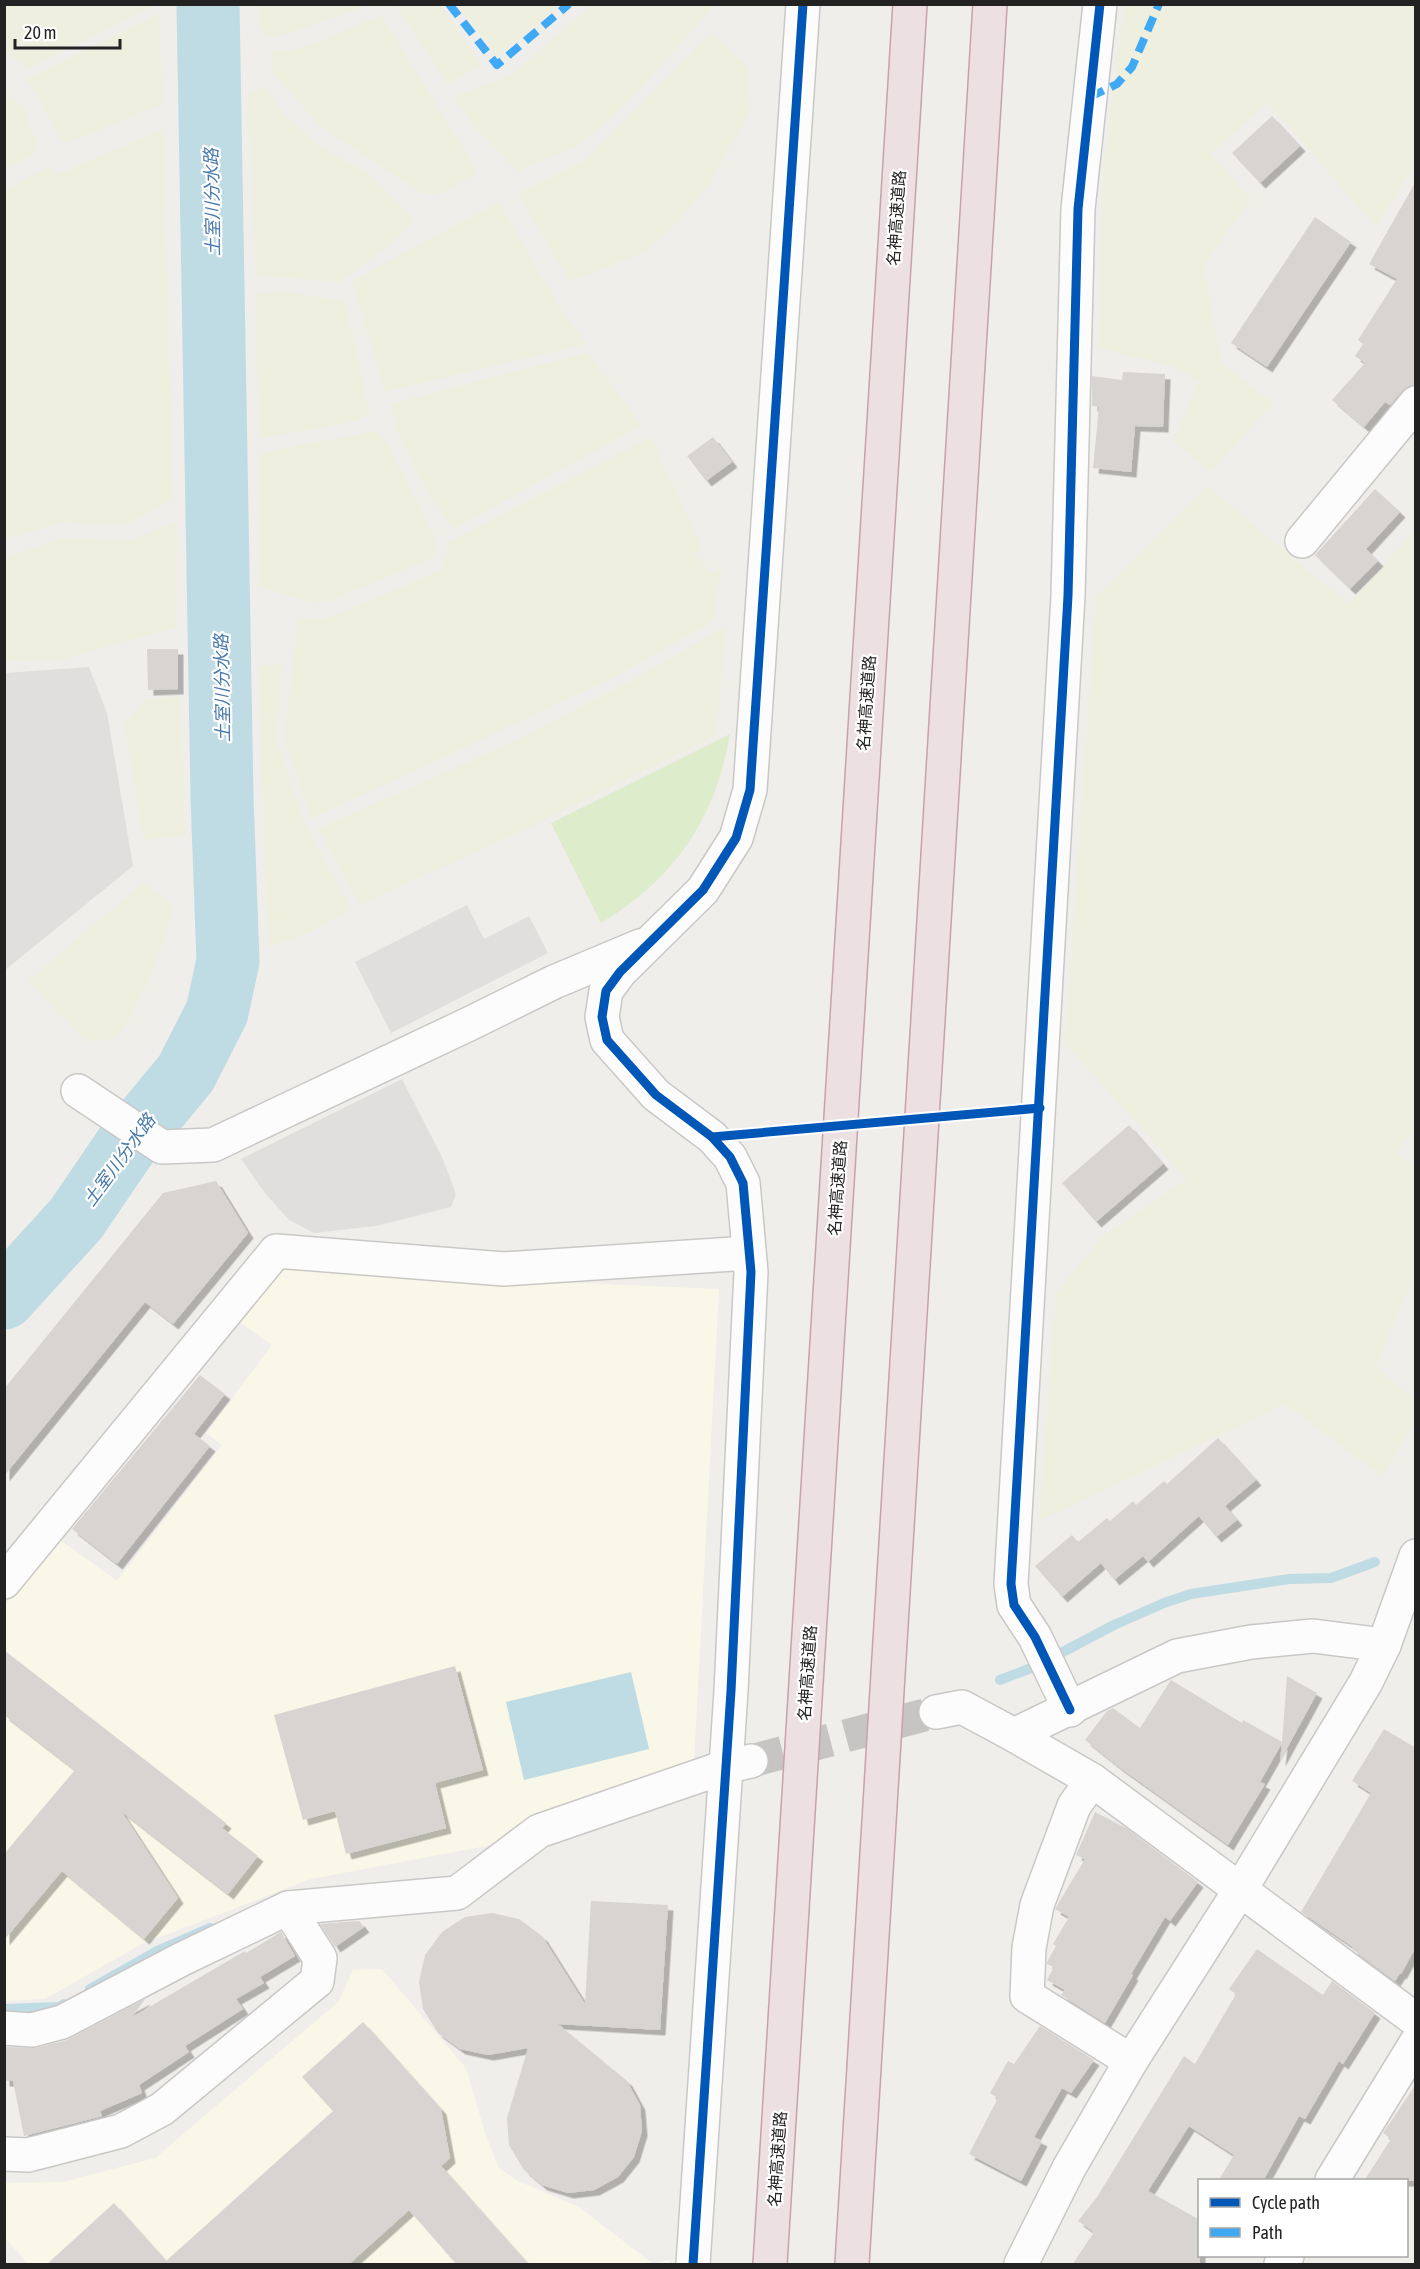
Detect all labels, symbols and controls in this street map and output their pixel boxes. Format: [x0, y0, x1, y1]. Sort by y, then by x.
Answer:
scale bar [15, 12, 120, 50]
text: 20 m [24, 22, 56, 43]
water label: 土室川分水路 [201, 146, 223, 256]
street label: 名神高速道路 [884, 169, 908, 267]
water label: 土室川分水路 [211, 632, 233, 742]
street label: 名神高速道路 [854, 654, 878, 752]
water label: 土室川分水路 [79, 1109, 160, 1210]
street label: 名神高速道路 [825, 1139, 849, 1237]
street label: 名神高速道路 [795, 1624, 819, 1722]
street label: 名神高速道路 [765, 2110, 789, 2208]
legend [1198, 2179, 1408, 2257]
text: Cycle path [1252, 2192, 1320, 2213]
text: Path [1252, 2222, 1283, 2243]

